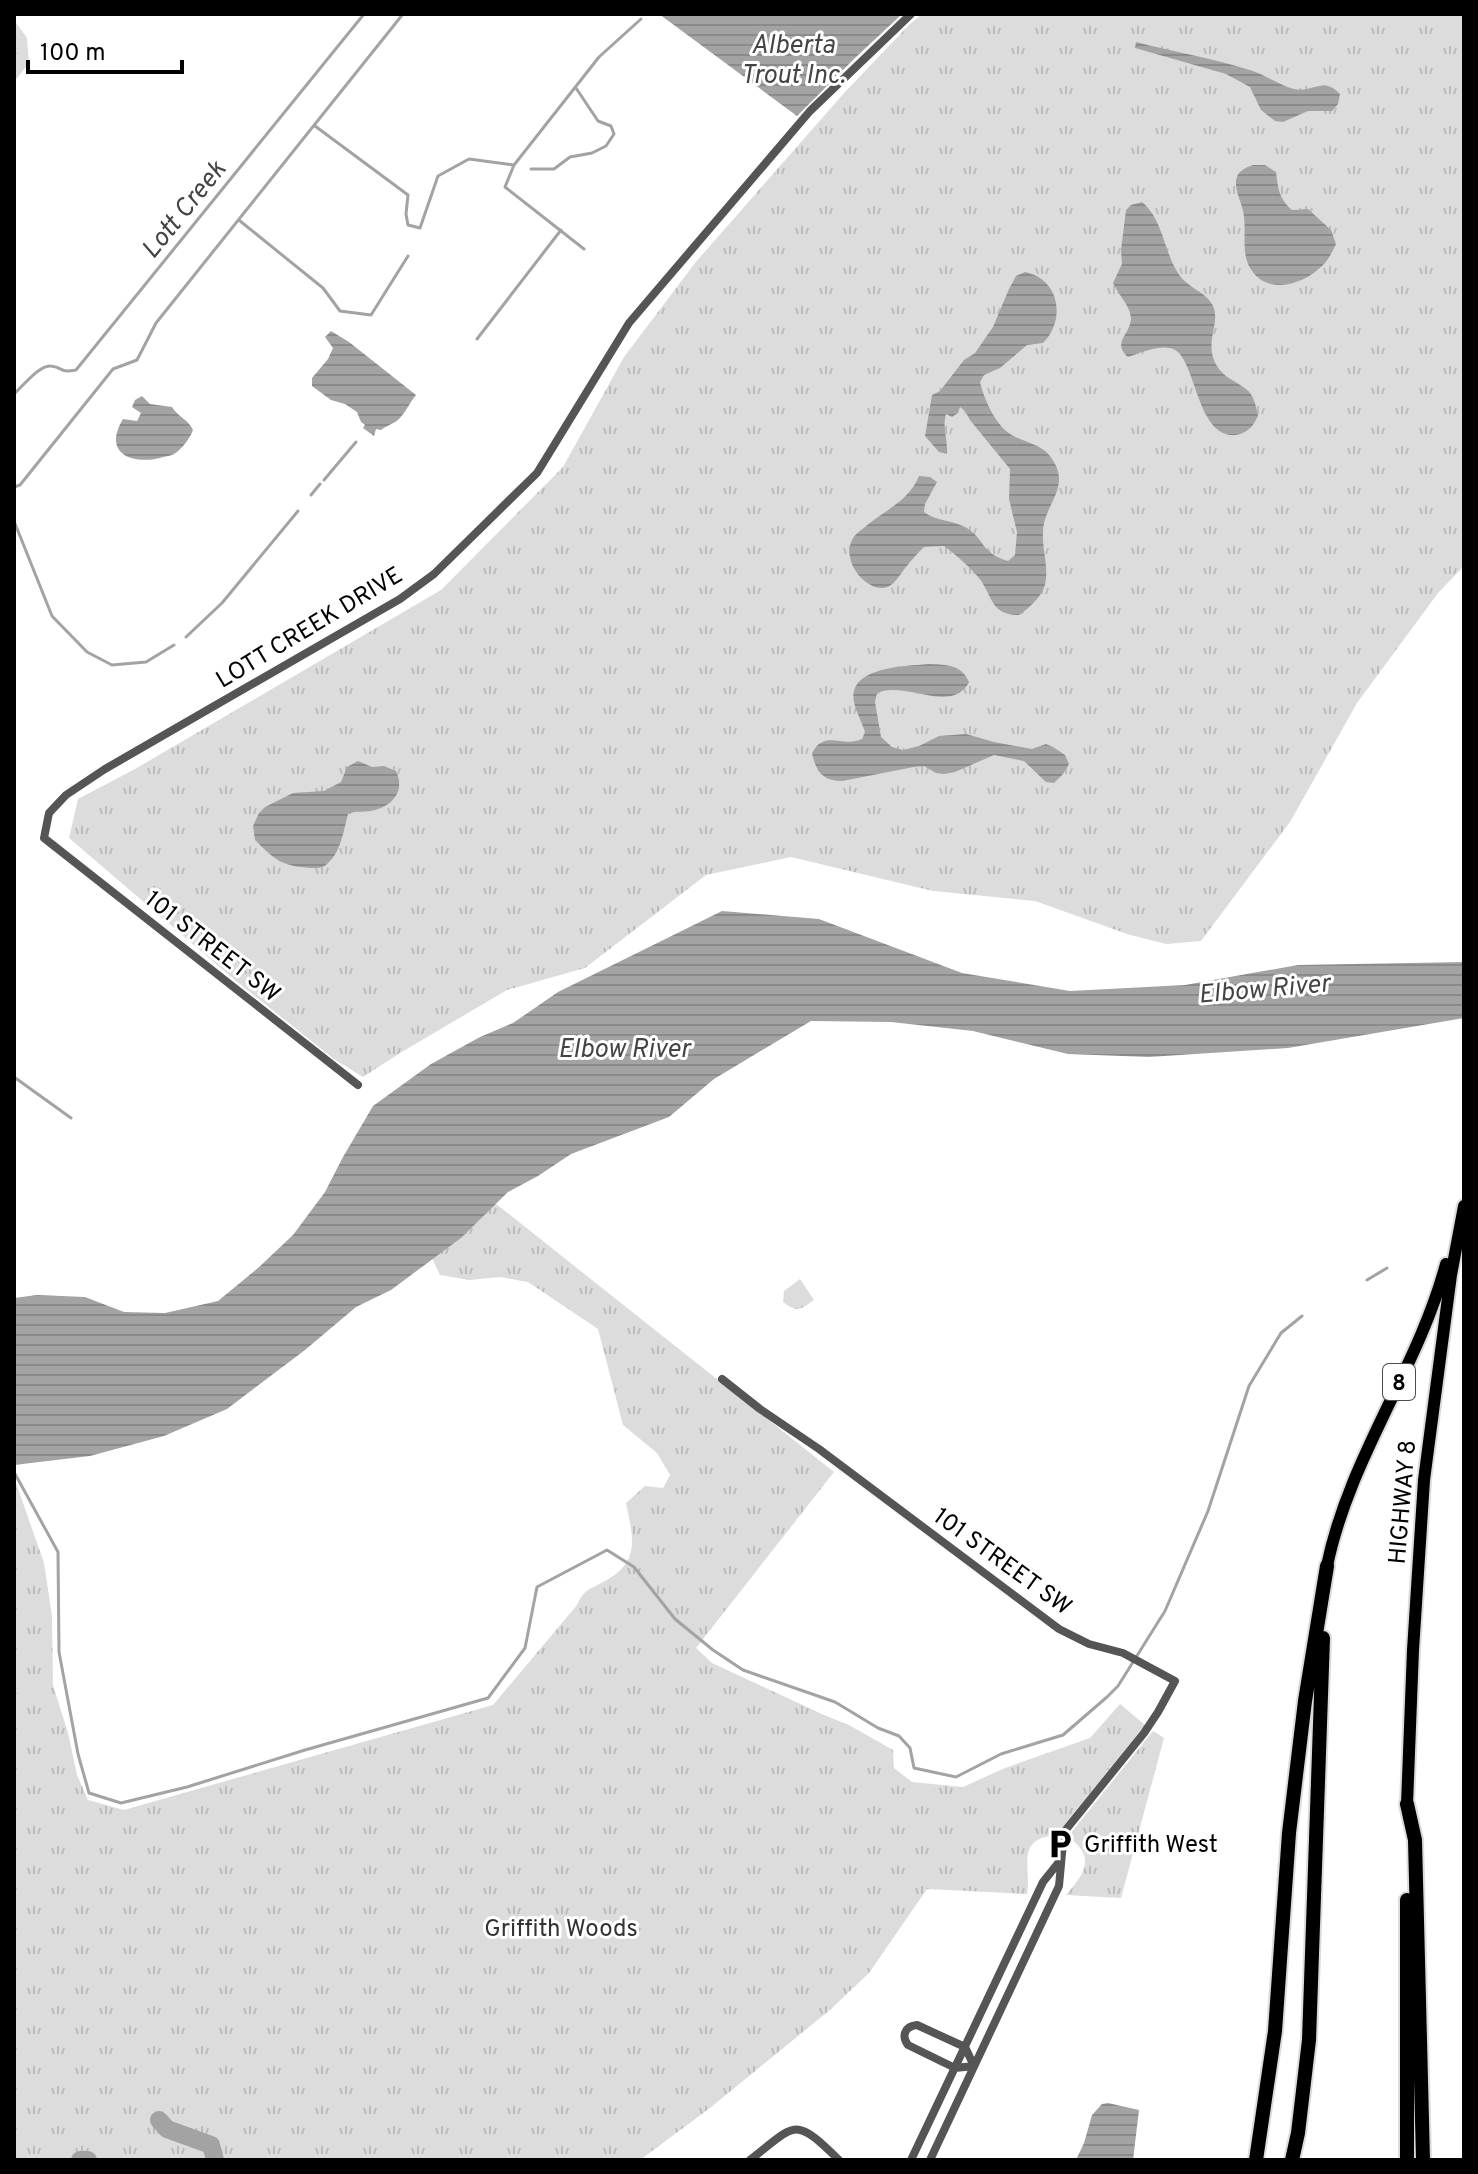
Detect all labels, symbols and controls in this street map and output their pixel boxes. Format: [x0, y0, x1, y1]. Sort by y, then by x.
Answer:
scale bar [28, 24, 182, 74]
water label: Alberta Trout Inc. [741, 30, 845, 93]
text: 100 m [40, 39, 106, 69]
water label: Lott Creek [135, 154, 235, 266]
street label: LOTT CREEK DRIVE [211, 561, 409, 696]
street label: 101 STREET SW [138, 885, 286, 1010]
water label: Elbow River [1197, 968, 1334, 1013]
water label: Elbow River [558, 1034, 692, 1067]
road number: 8 [1383, 1364, 1415, 1400]
street label: HIGHWAY 8 [1384, 1439, 1424, 1566]
street label: 101 STREET SW [927, 1502, 1077, 1623]
parking icon: Griffith West [1043, 1827, 1077, 1861]
place label: Griffith West [1084, 1831, 1218, 1861]
park label: Griffith Woods [484, 1915, 638, 1945]

